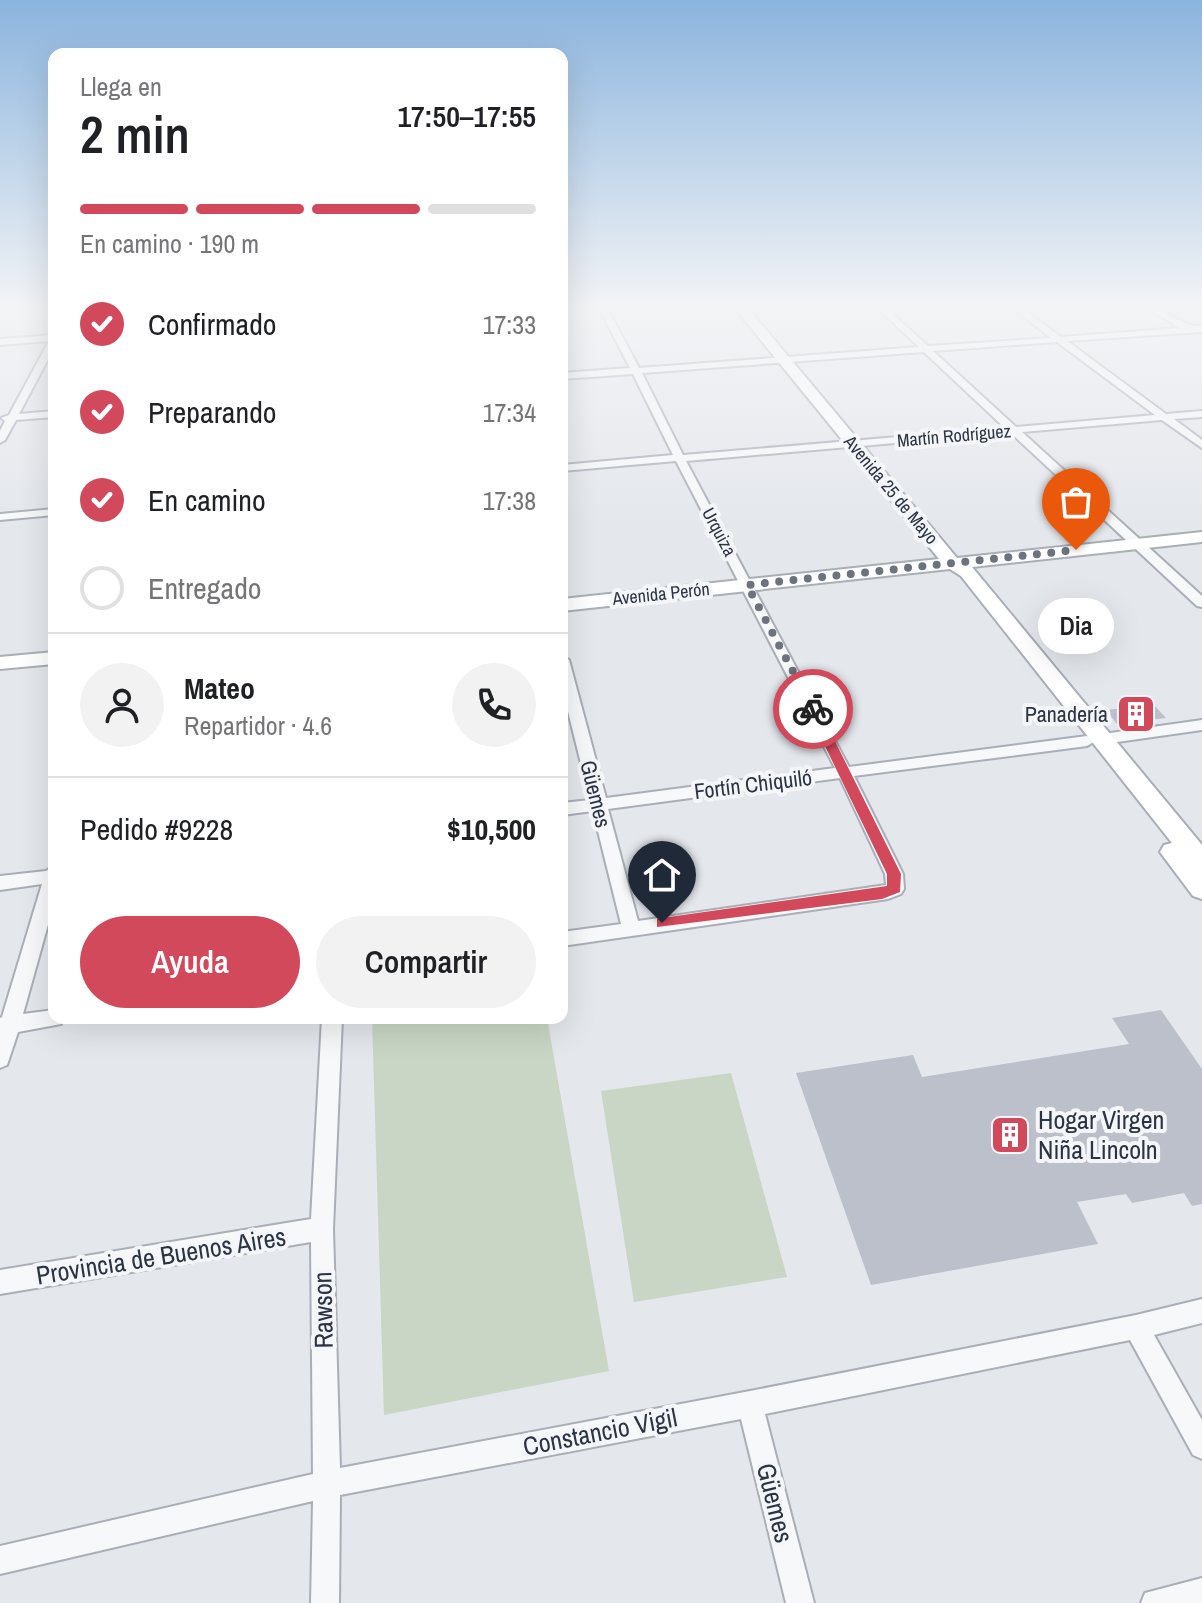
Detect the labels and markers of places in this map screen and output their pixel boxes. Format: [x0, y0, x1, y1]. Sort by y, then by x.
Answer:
pin [1042, 468, 1110, 550]
callout: Dia [1038, 598, 1114, 654]
building icon: Panadería [1115, 693, 1157, 735]
place label: Panadería [1025, 699, 1108, 729]
pin [628, 841, 696, 923]
place label: Hogar Virgen Niña Lincoln [1038, 1102, 1164, 1167]
building icon: Hogar Virgen Niña Lincoln [989, 1114, 1031, 1156]

